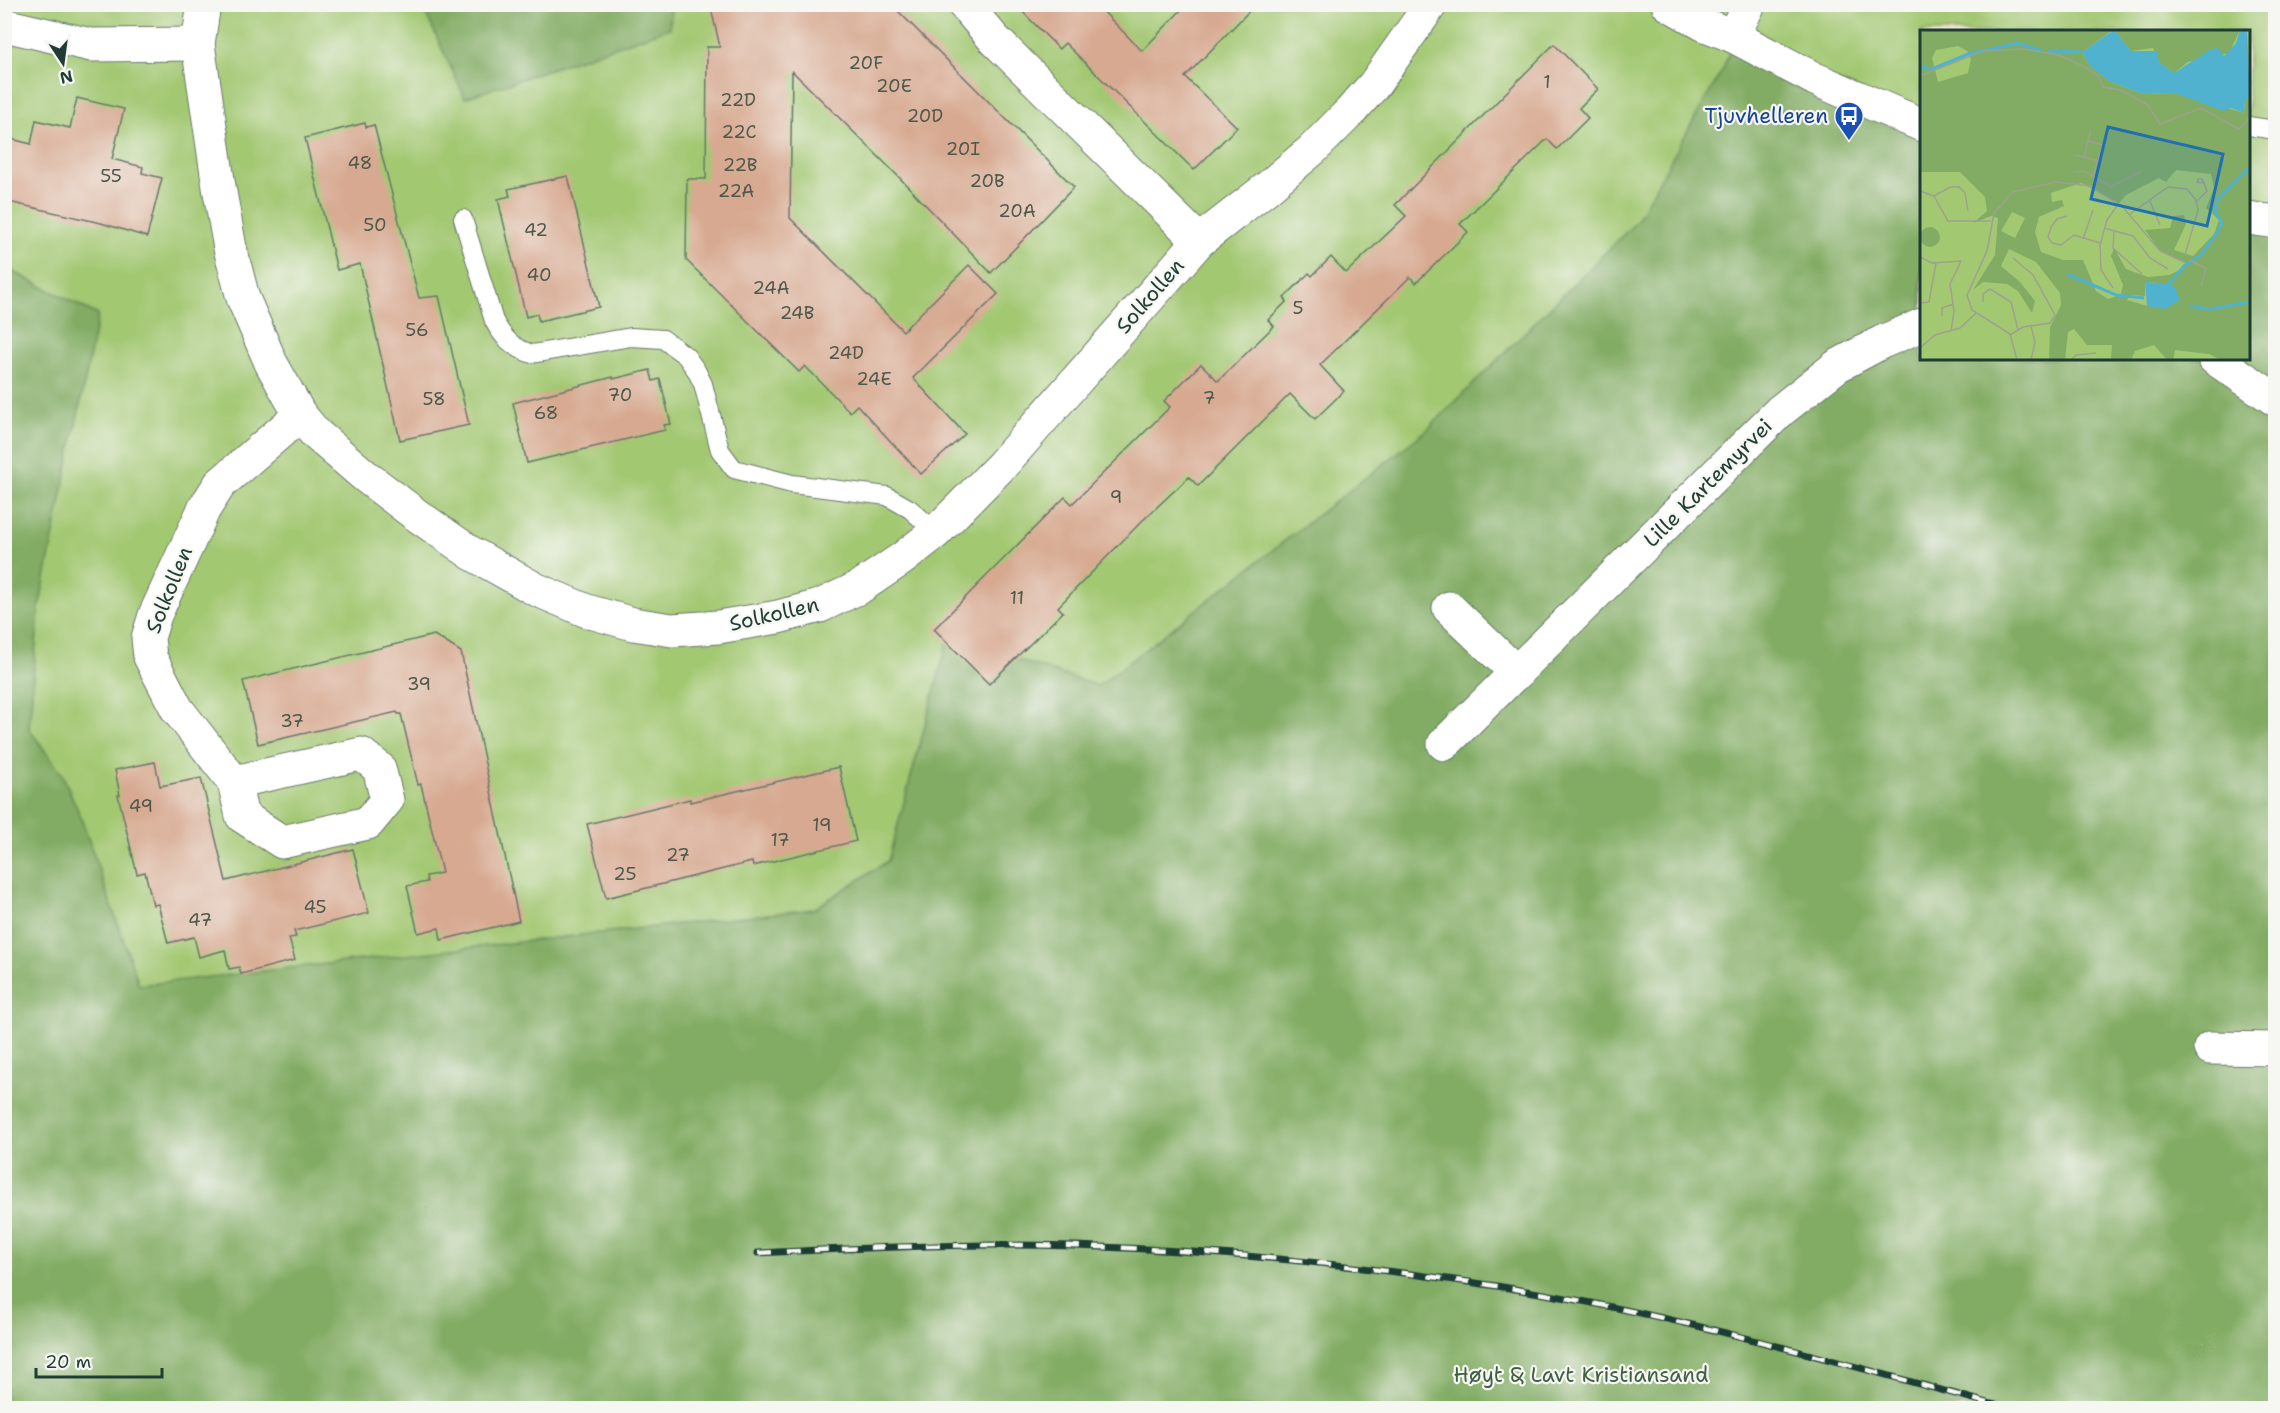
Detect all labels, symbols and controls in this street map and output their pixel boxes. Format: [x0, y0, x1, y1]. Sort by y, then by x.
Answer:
inset map [1920, 30, 2250, 360]
north arrow [33, 33, 93, 93]
house number: 20F [849, 51, 883, 75]
text: N [58, 65, 75, 89]
house number: 1 [1543, 70, 1551, 94]
house number: 20E [876, 74, 912, 98]
house number: 22D [720, 88, 756, 112]
bus stop icon: Tjuvhelleren [1833, 100, 1865, 142]
place label: Tjuvhelleren [1705, 102, 1828, 130]
house number: 20D [907, 104, 943, 128]
house number: 22C [722, 120, 756, 144]
house number: 20I [946, 137, 980, 161]
house number: 48 [348, 151, 372, 175]
house number: 22B [723, 153, 757, 177]
house number: 55 [100, 164, 122, 188]
house number: 20B [969, 169, 1005, 193]
house number: 22A [718, 179, 754, 203]
house number: 20A [998, 199, 1036, 223]
house number: 50 [363, 213, 387, 237]
house number: 42 [524, 218, 548, 242]
street label: Solkollen [1110, 252, 1191, 340]
house number: 40 [526, 263, 552, 287]
house number: 24A [752, 276, 790, 300]
house number: 5 [1292, 296, 1304, 320]
house number: 24B [780, 301, 814, 325]
house number: 56 [405, 318, 429, 342]
house number: 24D [828, 341, 864, 365]
house number: 24E [856, 367, 892, 391]
house number: 70 [608, 383, 632, 407]
house number: 7 [1203, 386, 1215, 410]
house number: 58 [422, 387, 446, 411]
house number: 68 [534, 401, 558, 425]
street label: Lille Kartemyrvei [1637, 412, 1779, 554]
house number: 9 [1110, 485, 1122, 509]
street label: Solkollen [139, 542, 199, 637]
house number: 11 [1010, 586, 1024, 610]
street label: Solkollen [726, 590, 822, 638]
house number: 39 [407, 672, 431, 696]
house number: 37 [280, 709, 304, 733]
house number: 49 [129, 794, 153, 818]
house number: 19 [812, 813, 832, 837]
house number: 17 [770, 828, 790, 852]
house number: 27 [666, 843, 690, 867]
house number: 25 [613, 862, 637, 886]
house number: 45 [303, 895, 327, 919]
house number: 47 [188, 908, 212, 932]
scale bar [36, 1341, 162, 1379]
text: 20 m [45, 1350, 91, 1374]
park label: Høyt & Lavt Kristiansand [1453, 1361, 1709, 1389]

